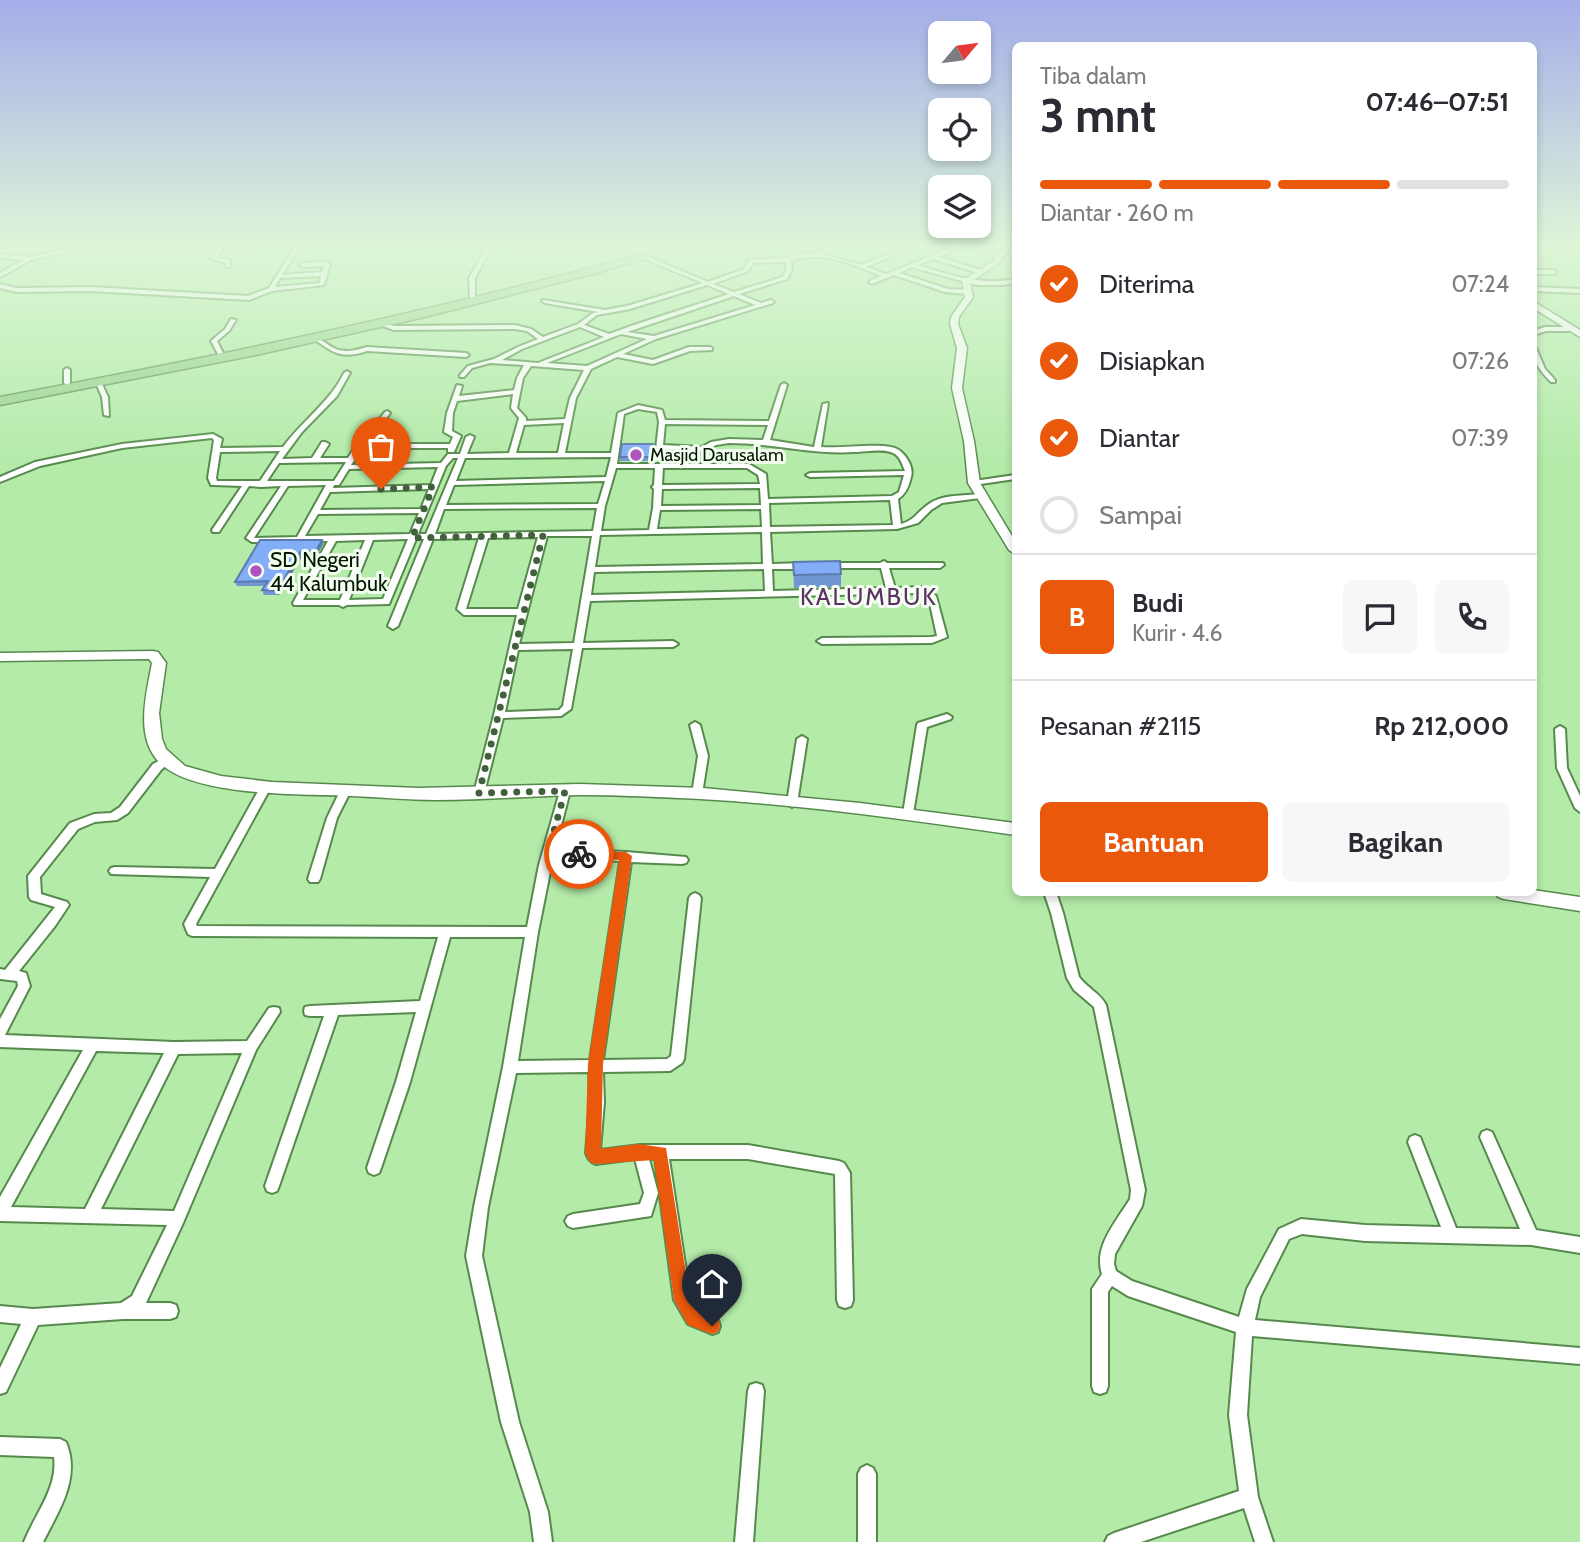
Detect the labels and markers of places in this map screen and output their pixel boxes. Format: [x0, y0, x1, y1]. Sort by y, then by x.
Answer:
pin [351, 417, 411, 489]
place label: Masjid Darusalam [650, 444, 784, 466]
marker: Masjid Darusalam [628, 447, 644, 463]
place label: SD Negeri 44 Kalumbuk [270, 547, 388, 596]
marker: SD Negeri 44 Kalumbuk [248, 563, 264, 579]
pin [682, 1254, 742, 1326]

